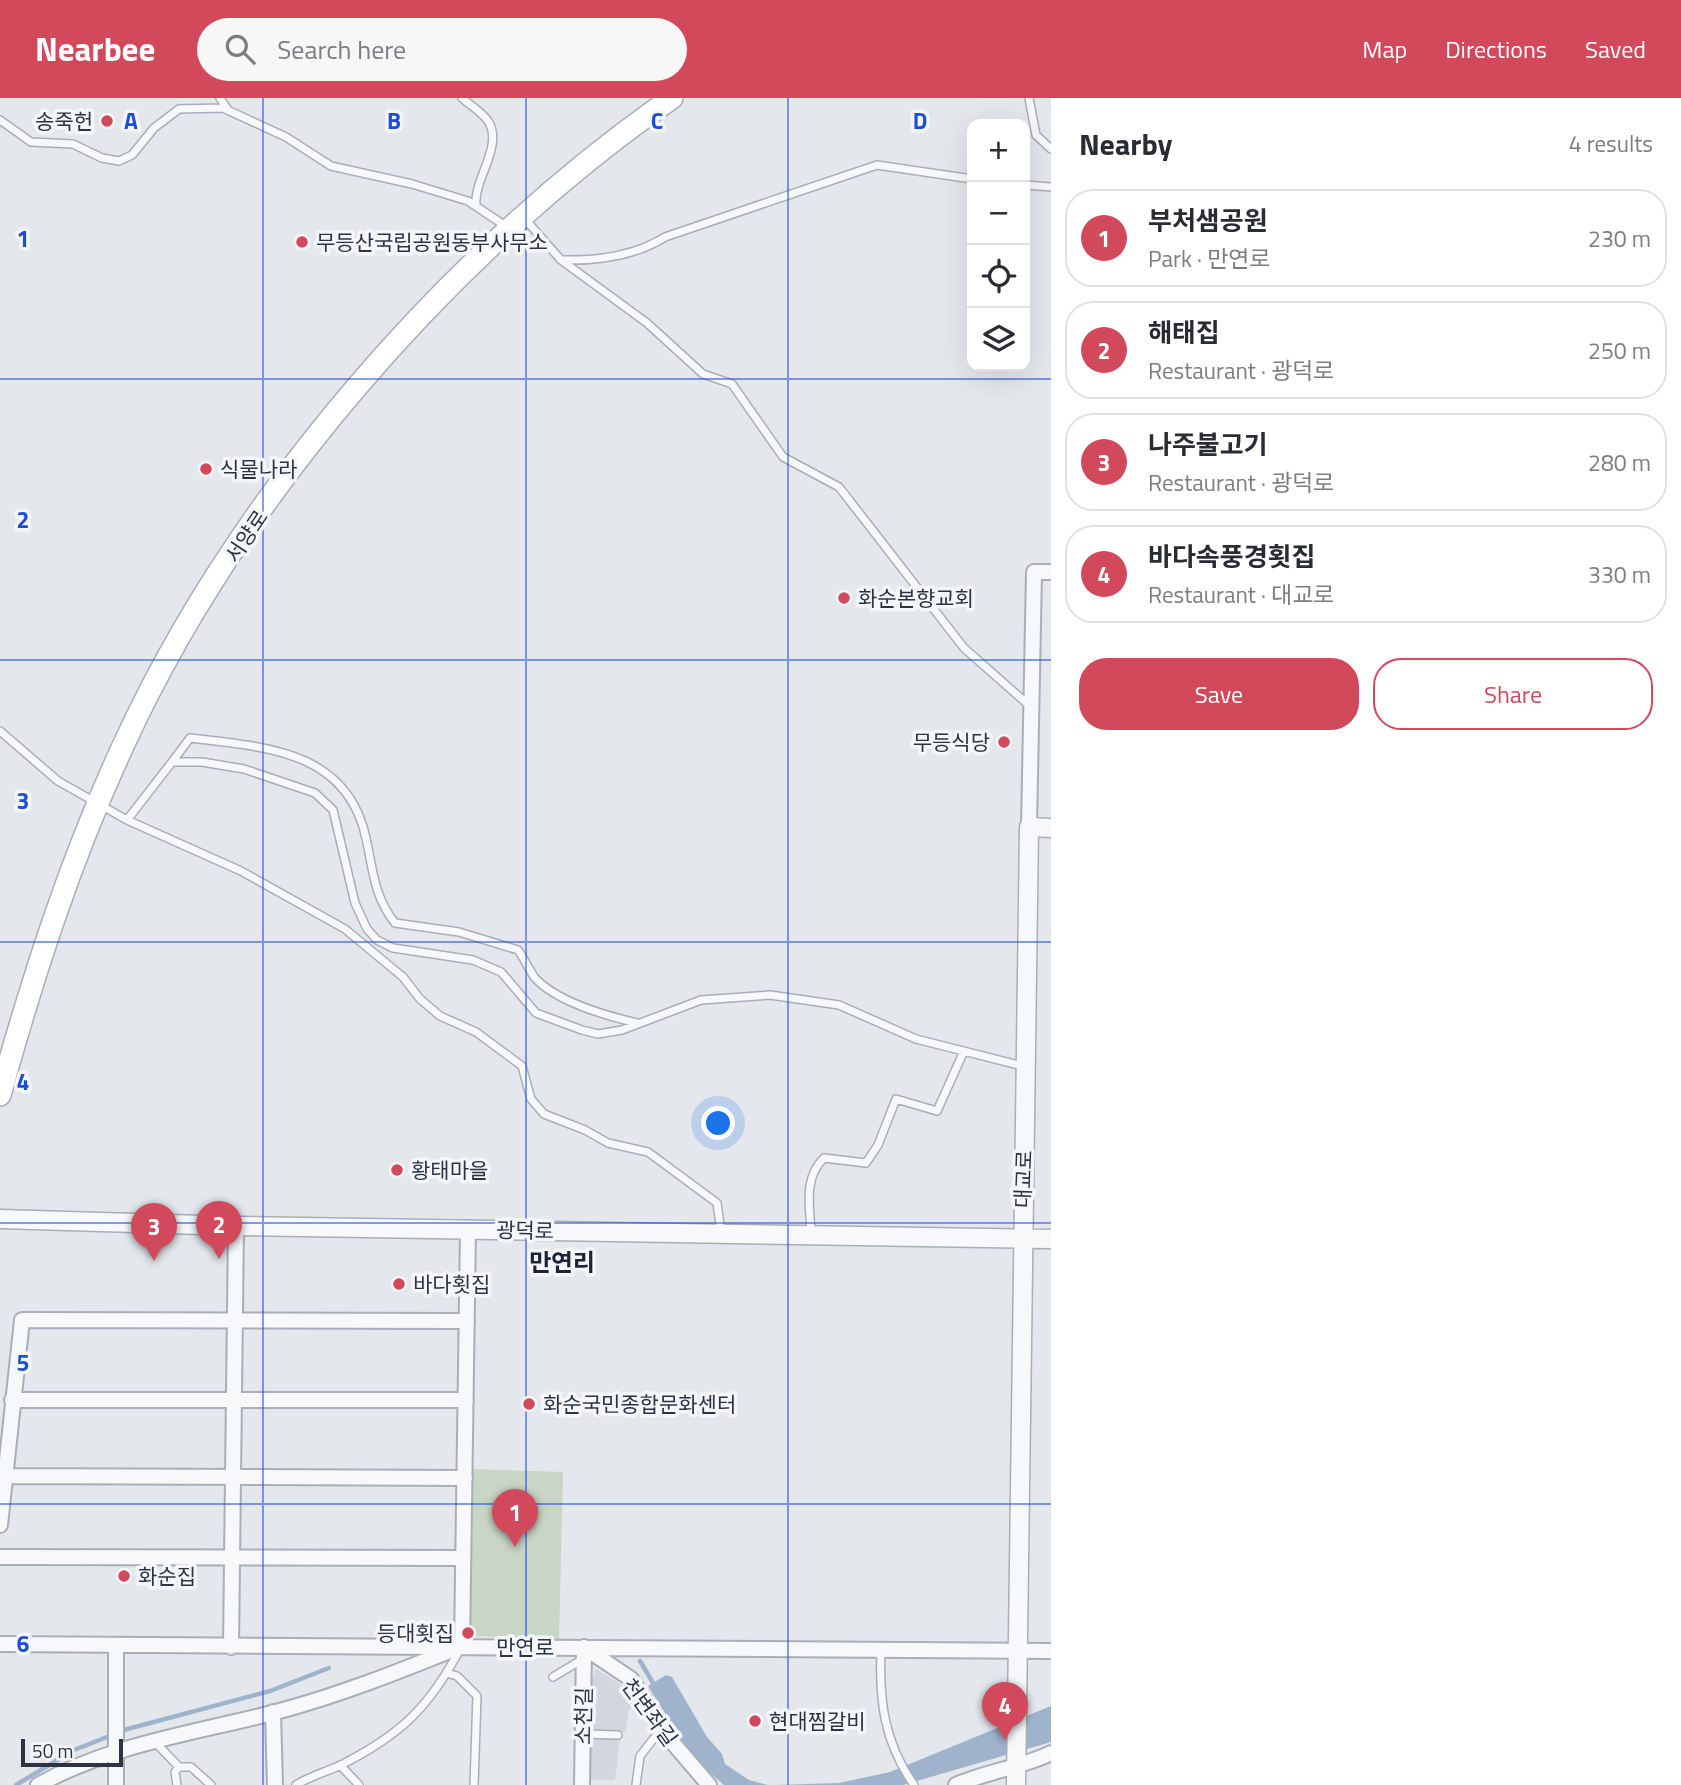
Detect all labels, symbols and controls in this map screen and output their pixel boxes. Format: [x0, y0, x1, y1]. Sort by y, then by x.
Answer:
search box [197, 18, 687, 81]
text: Nearbee [35, 24, 155, 74]
icon: search [221, 30, 259, 68]
text: Search here [277, 30, 406, 69]
text: Map [1362, 31, 1407, 67]
text: Directions [1445, 31, 1547, 67]
text: Saved [1585, 31, 1646, 67]
text: A [124, 103, 138, 138]
text: B [387, 103, 401, 138]
text: C [651, 103, 663, 138]
text: D [913, 103, 927, 138]
place label: 송죽헌 [35, 105, 93, 137]
marker: 송죽헌 [99, 113, 115, 129]
map controls [967, 119, 1030, 371]
button: + [967, 119, 1030, 182]
text: Nearby [1079, 121, 1172, 167]
text: 4 results [1569, 126, 1653, 161]
button: − [967, 182, 1030, 245]
text: 부처샘공원 [1148, 201, 1268, 240]
text: 1 [17, 221, 29, 256]
text: 1 [1098, 221, 1110, 256]
text: 230 m [1588, 221, 1651, 256]
place label: 무등산국립공원동부사무소 [316, 226, 548, 258]
marker: 무등산국립공원동부사무소 [294, 234, 310, 250]
text: Park · 만연로 [1148, 241, 1271, 276]
button: locate [967, 245, 1030, 308]
button: layers [967, 308, 1030, 371]
text: 해태집 [1148, 313, 1220, 352]
text: 2 [1098, 333, 1110, 368]
text: 250 m [1588, 333, 1651, 368]
text: Restaurant · 광덕로 [1148, 353, 1335, 388]
text: 나주불고기 [1148, 425, 1268, 464]
text: 3 [1098, 445, 1110, 480]
text: 280 m [1588, 445, 1651, 480]
place label: 식물나라 [220, 453, 297, 485]
marker: 식물나라 [198, 461, 214, 477]
text: Restaurant · 광덕로 [1148, 465, 1335, 500]
text: 2 [17, 502, 29, 537]
street label: 서양로 [217, 503, 275, 569]
text: 바다속풍경횟집 [1148, 537, 1315, 576]
text: 4 [1098, 557, 1110, 592]
text: 330 m [1588, 557, 1651, 592]
text: Restaurant · 대교로 [1148, 577, 1335, 612]
place label: 화순본향교회 [858, 582, 974, 614]
marker: 화순본향교회 [836, 590, 852, 606]
button: Save [1079, 658, 1359, 730]
button: Share [1373, 658, 1653, 730]
place label: 무등식당 [913, 726, 990, 758]
marker: 무등식당 [996, 734, 1012, 750]
text: 3 [17, 783, 29, 818]
text: 4 [17, 1064, 29, 1099]
your location [701, 1106, 735, 1140]
street label: 대교로 [1006, 1149, 1040, 1209]
place label: 황태마을 [411, 1154, 488, 1186]
marker: 황태마을 [389, 1162, 405, 1178]
pin: 2 [196, 1201, 242, 1259]
pin: 3 [131, 1203, 177, 1261]
street label: 광덕로 [496, 1213, 554, 1247]
district label: 만연리 [529, 1244, 595, 1280]
place label: 바다횟집 [413, 1268, 490, 1300]
marker: 바다횟집 [391, 1276, 407, 1292]
text: 5 [17, 1345, 29, 1380]
place label: 화순국민종합문화센터 [543, 1388, 736, 1420]
marker: 화순국민종합문화센터 [521, 1396, 537, 1412]
pin: 1 [492, 1489, 538, 1547]
place label: 화순집 [138, 1560, 196, 1592]
marker: 화순집 [116, 1568, 132, 1584]
place label: 등대횟집 [377, 1617, 454, 1649]
marker: 등대횟집 [460, 1625, 476, 1641]
text: 6 [17, 1626, 30, 1661]
street label: 만연로 [496, 1631, 554, 1663]
street label: 천변좌길 [614, 1671, 686, 1753]
pin: 4 [982, 1682, 1028, 1740]
street label: 소천길 [566, 1687, 600, 1745]
place label: 현대찜갈비 [769, 1705, 866, 1737]
marker: 현대찜갈비 [747, 1713, 763, 1729]
scale bar [21, 1736, 122, 1768]
text: 50 m [32, 1736, 73, 1765]

